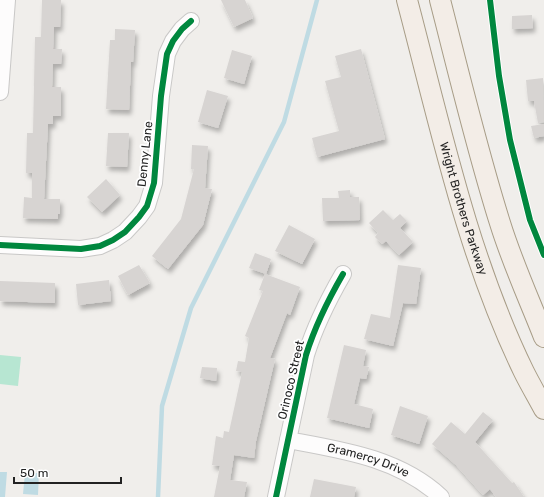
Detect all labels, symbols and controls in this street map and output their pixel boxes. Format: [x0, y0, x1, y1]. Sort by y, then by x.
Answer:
street label: Denny Lane [135, 120, 155, 188]
street label: Wright Brothers Parkway [437, 140, 490, 277]
street label: Orinoco Street [275, 339, 307, 421]
street label: Gramercy Drive [326, 441, 412, 480]
scale bar [14, 459, 121, 485]
text: 50 m [20, 466, 48, 480]

